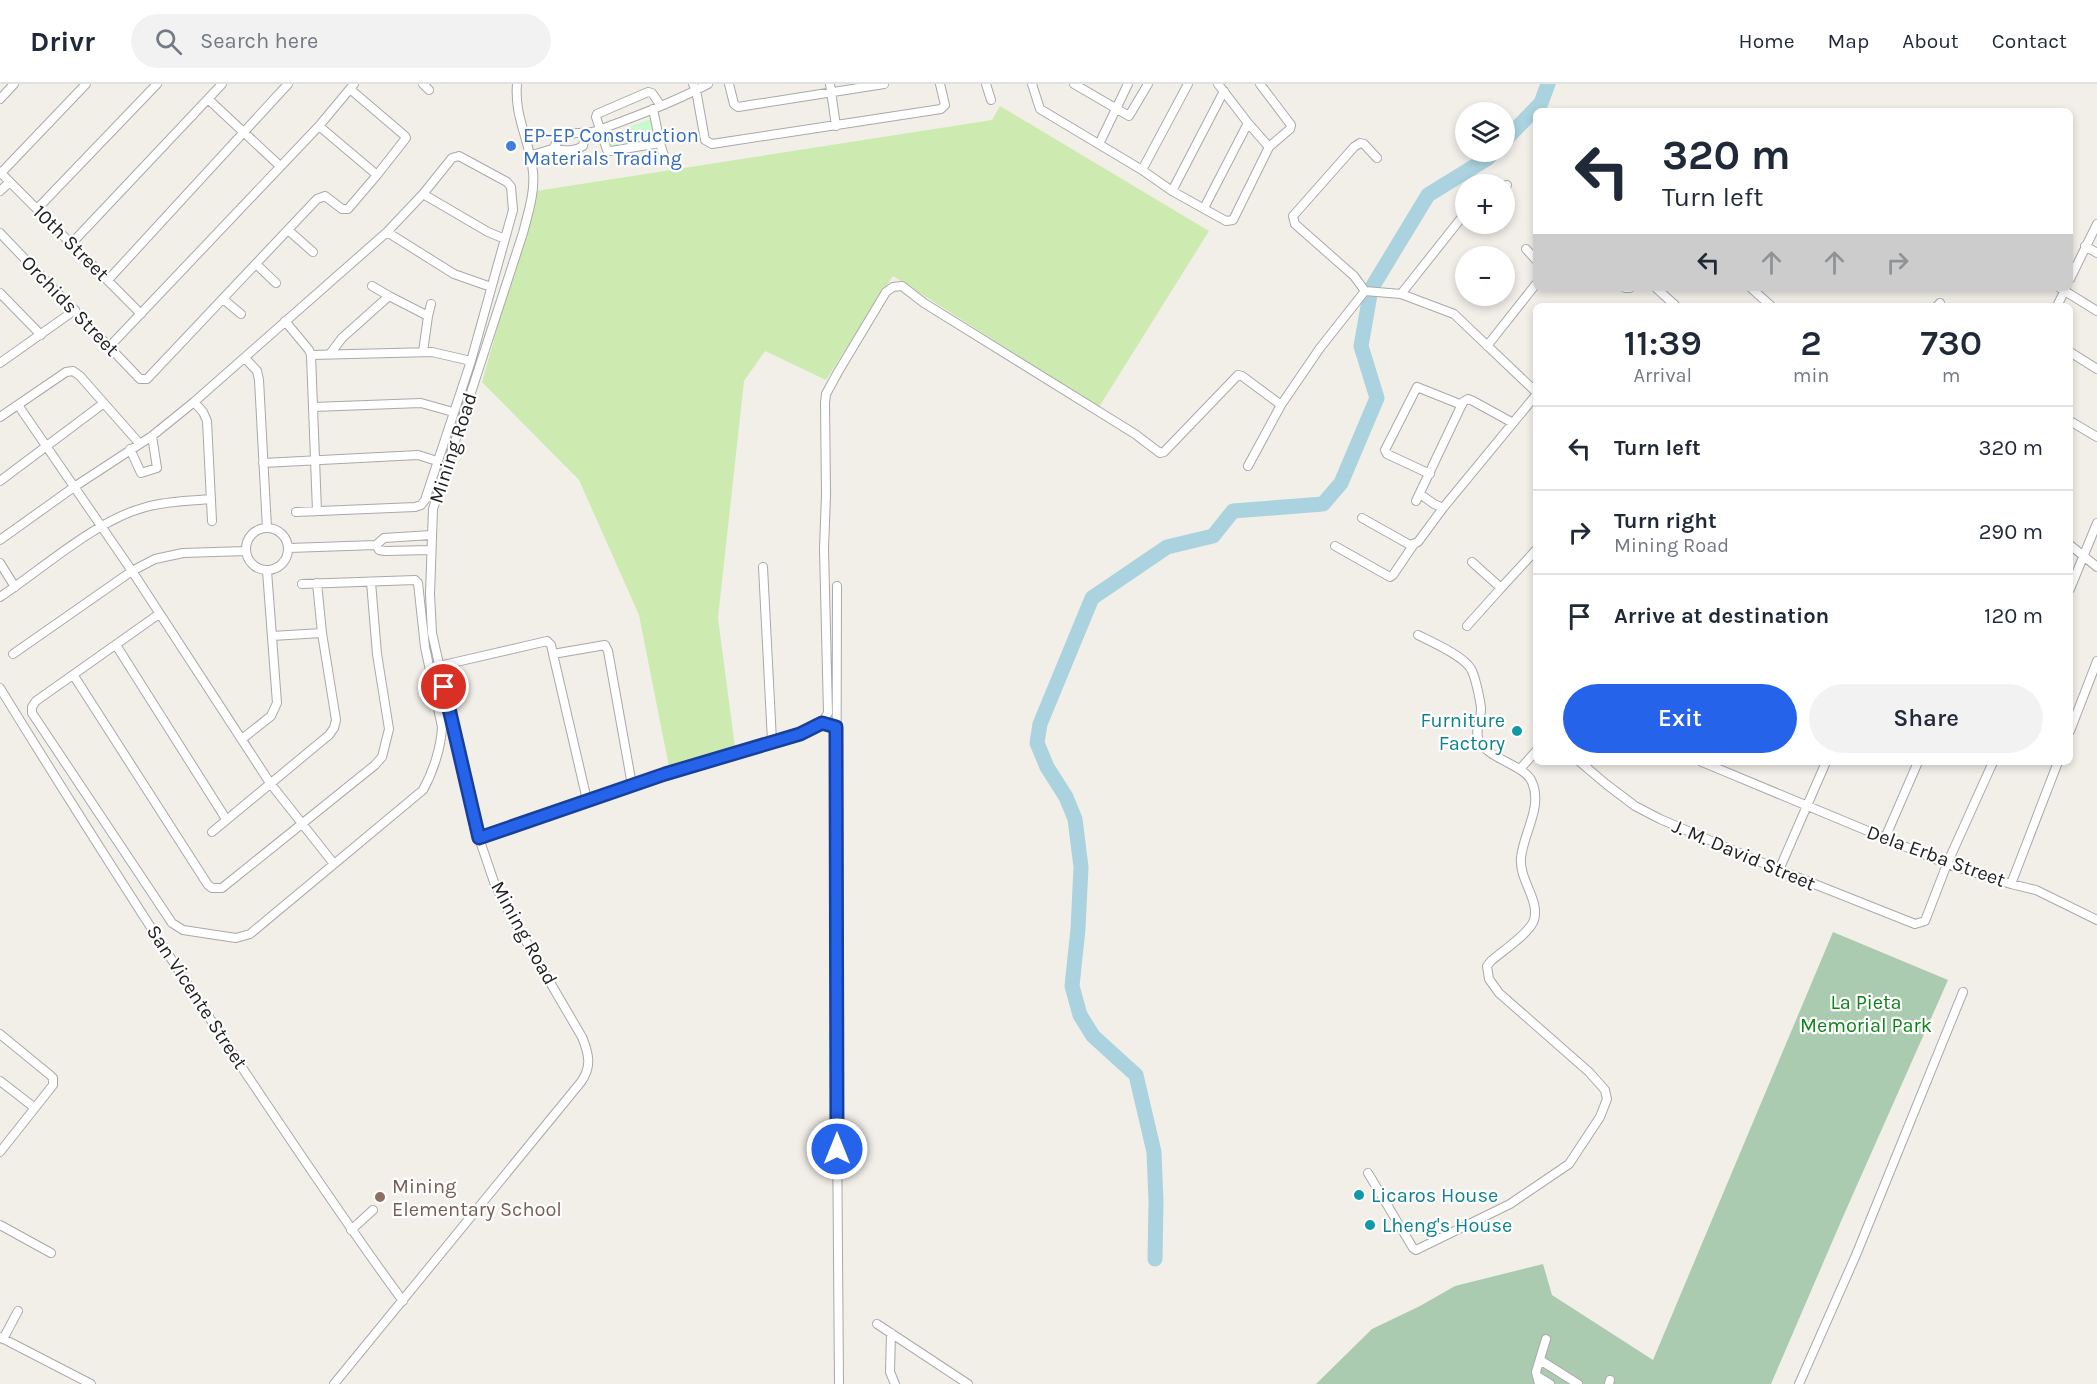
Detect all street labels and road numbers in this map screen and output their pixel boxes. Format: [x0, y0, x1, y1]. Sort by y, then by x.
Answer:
street label: 10th Street [28, 200, 114, 286]
street label: Orchids Street [16, 251, 124, 361]
street label: Mining Road [424, 390, 482, 506]
street label: J. M. David Street [1669, 814, 1820, 896]
street label: Dela Erba Street [1864, 820, 2009, 892]
street label: Mining Road [486, 877, 562, 989]
street label: San Vicente Street [142, 921, 252, 1074]

